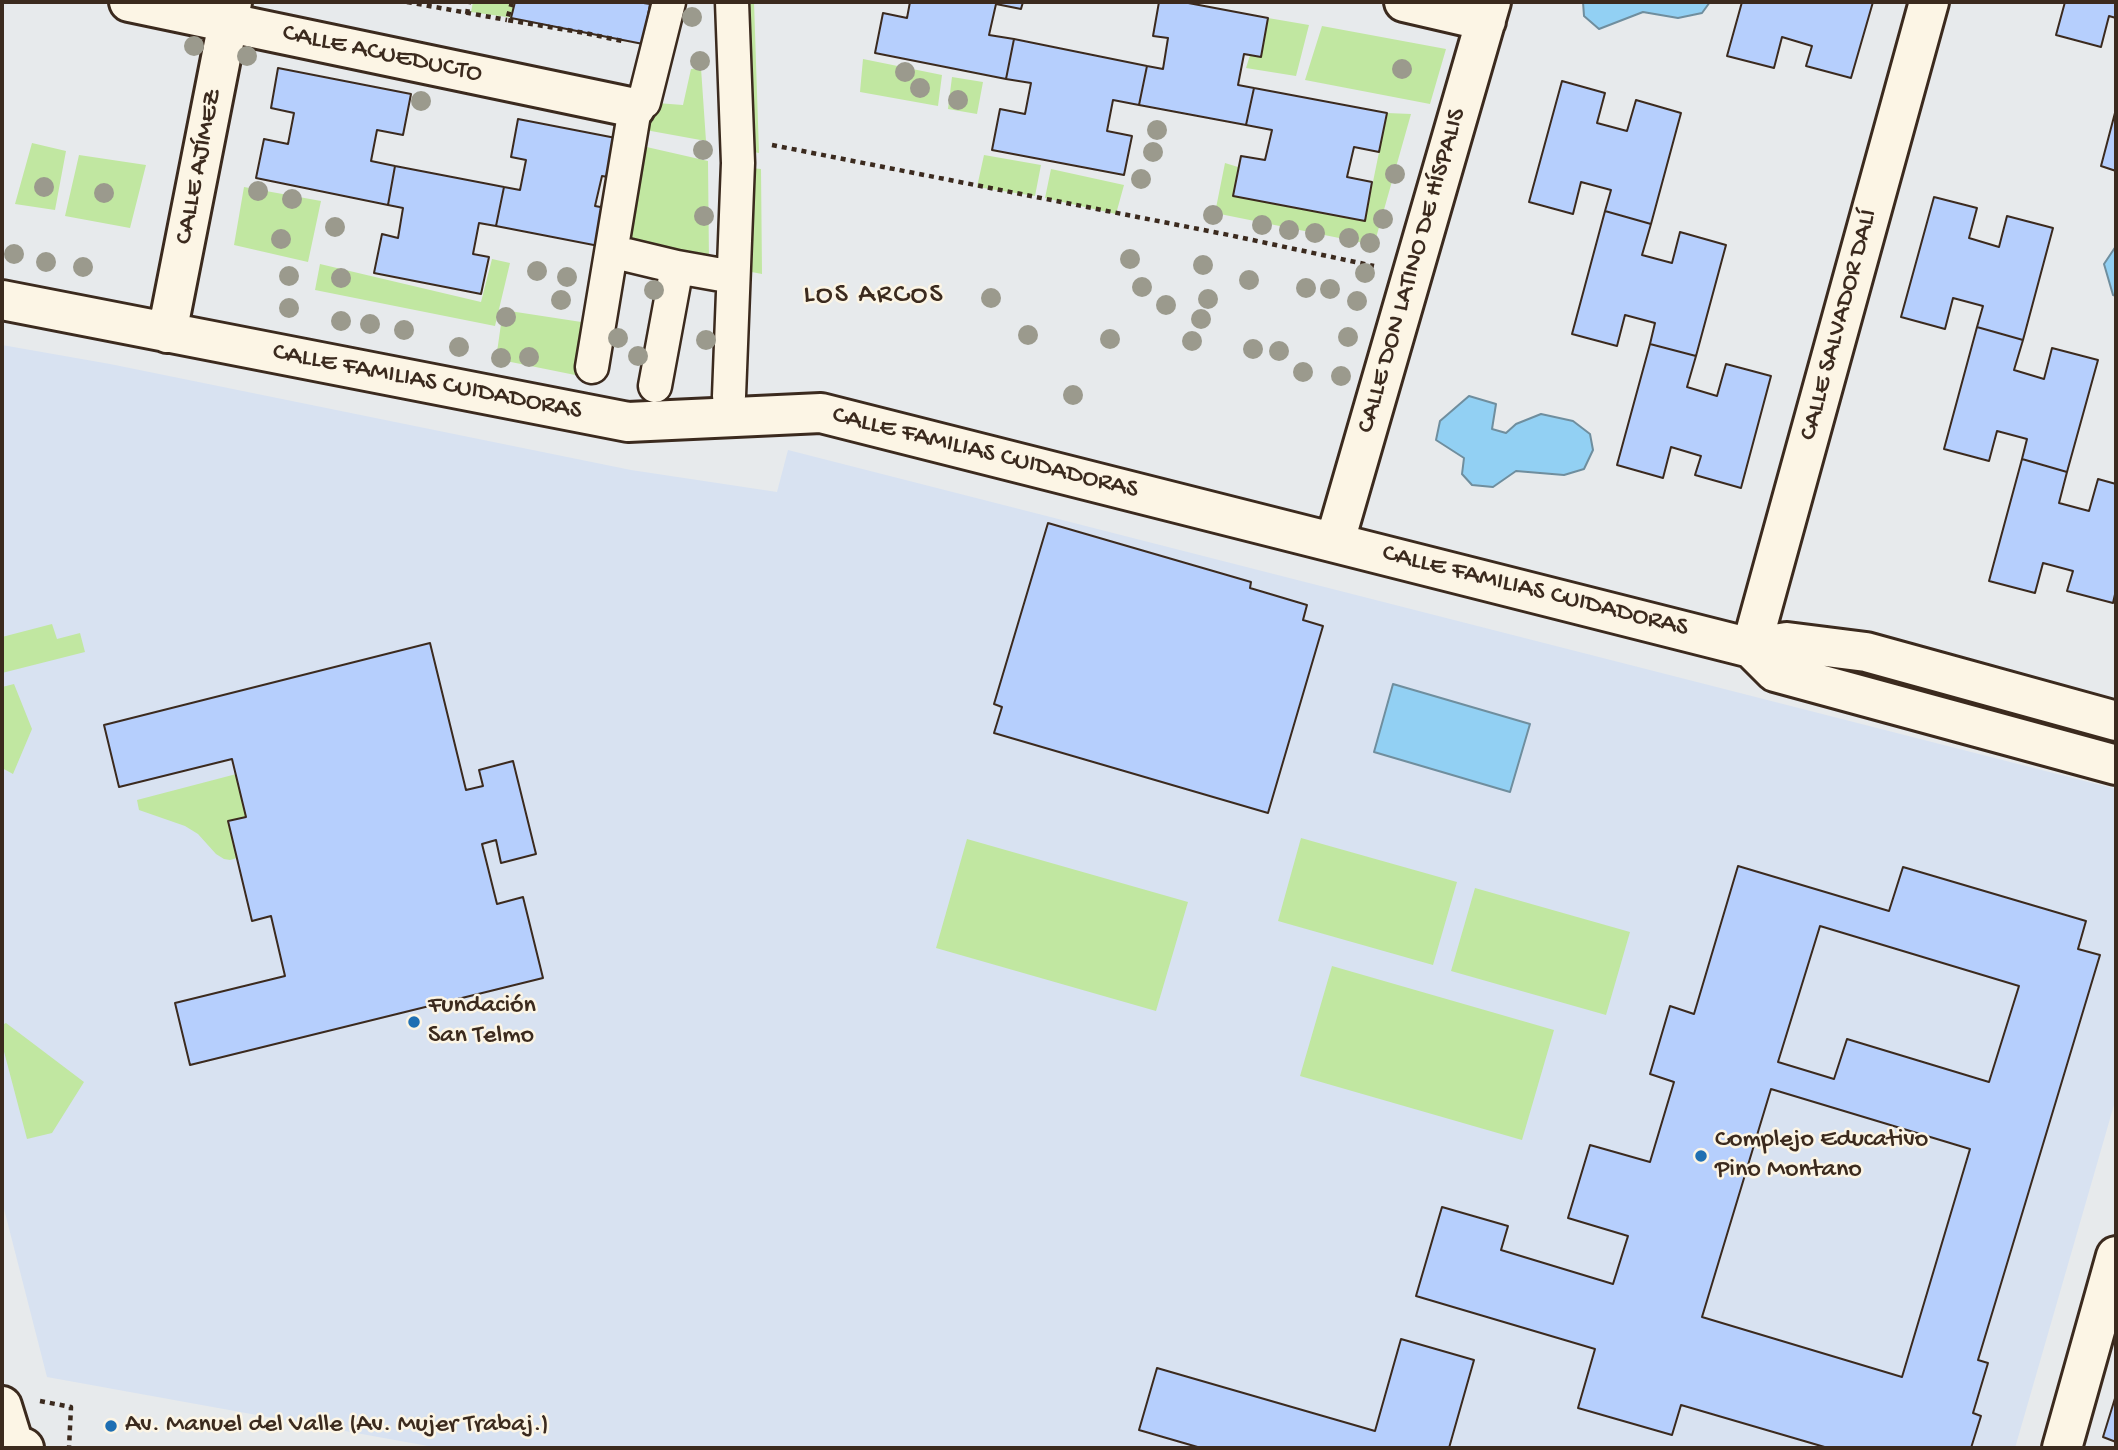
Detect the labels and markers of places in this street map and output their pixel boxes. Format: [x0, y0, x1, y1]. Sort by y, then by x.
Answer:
place label: Fundación San Telmo [428, 991, 536, 1052]
marker: Fundación San Telmo [406, 1014, 422, 1030]
place label: Complejo Educativo Pino Montano [1715, 1125, 1928, 1186]
marker: Complejo Educativo Pino Montano [1693, 1148, 1709, 1164]
place label: Av. Manuel del Valle (Av. Mujer Trabaj.) [125, 1410, 549, 1442]
marker: Av. Manuel del Valle (Av. Mujer Trabaj.) [103, 1418, 119, 1434]

